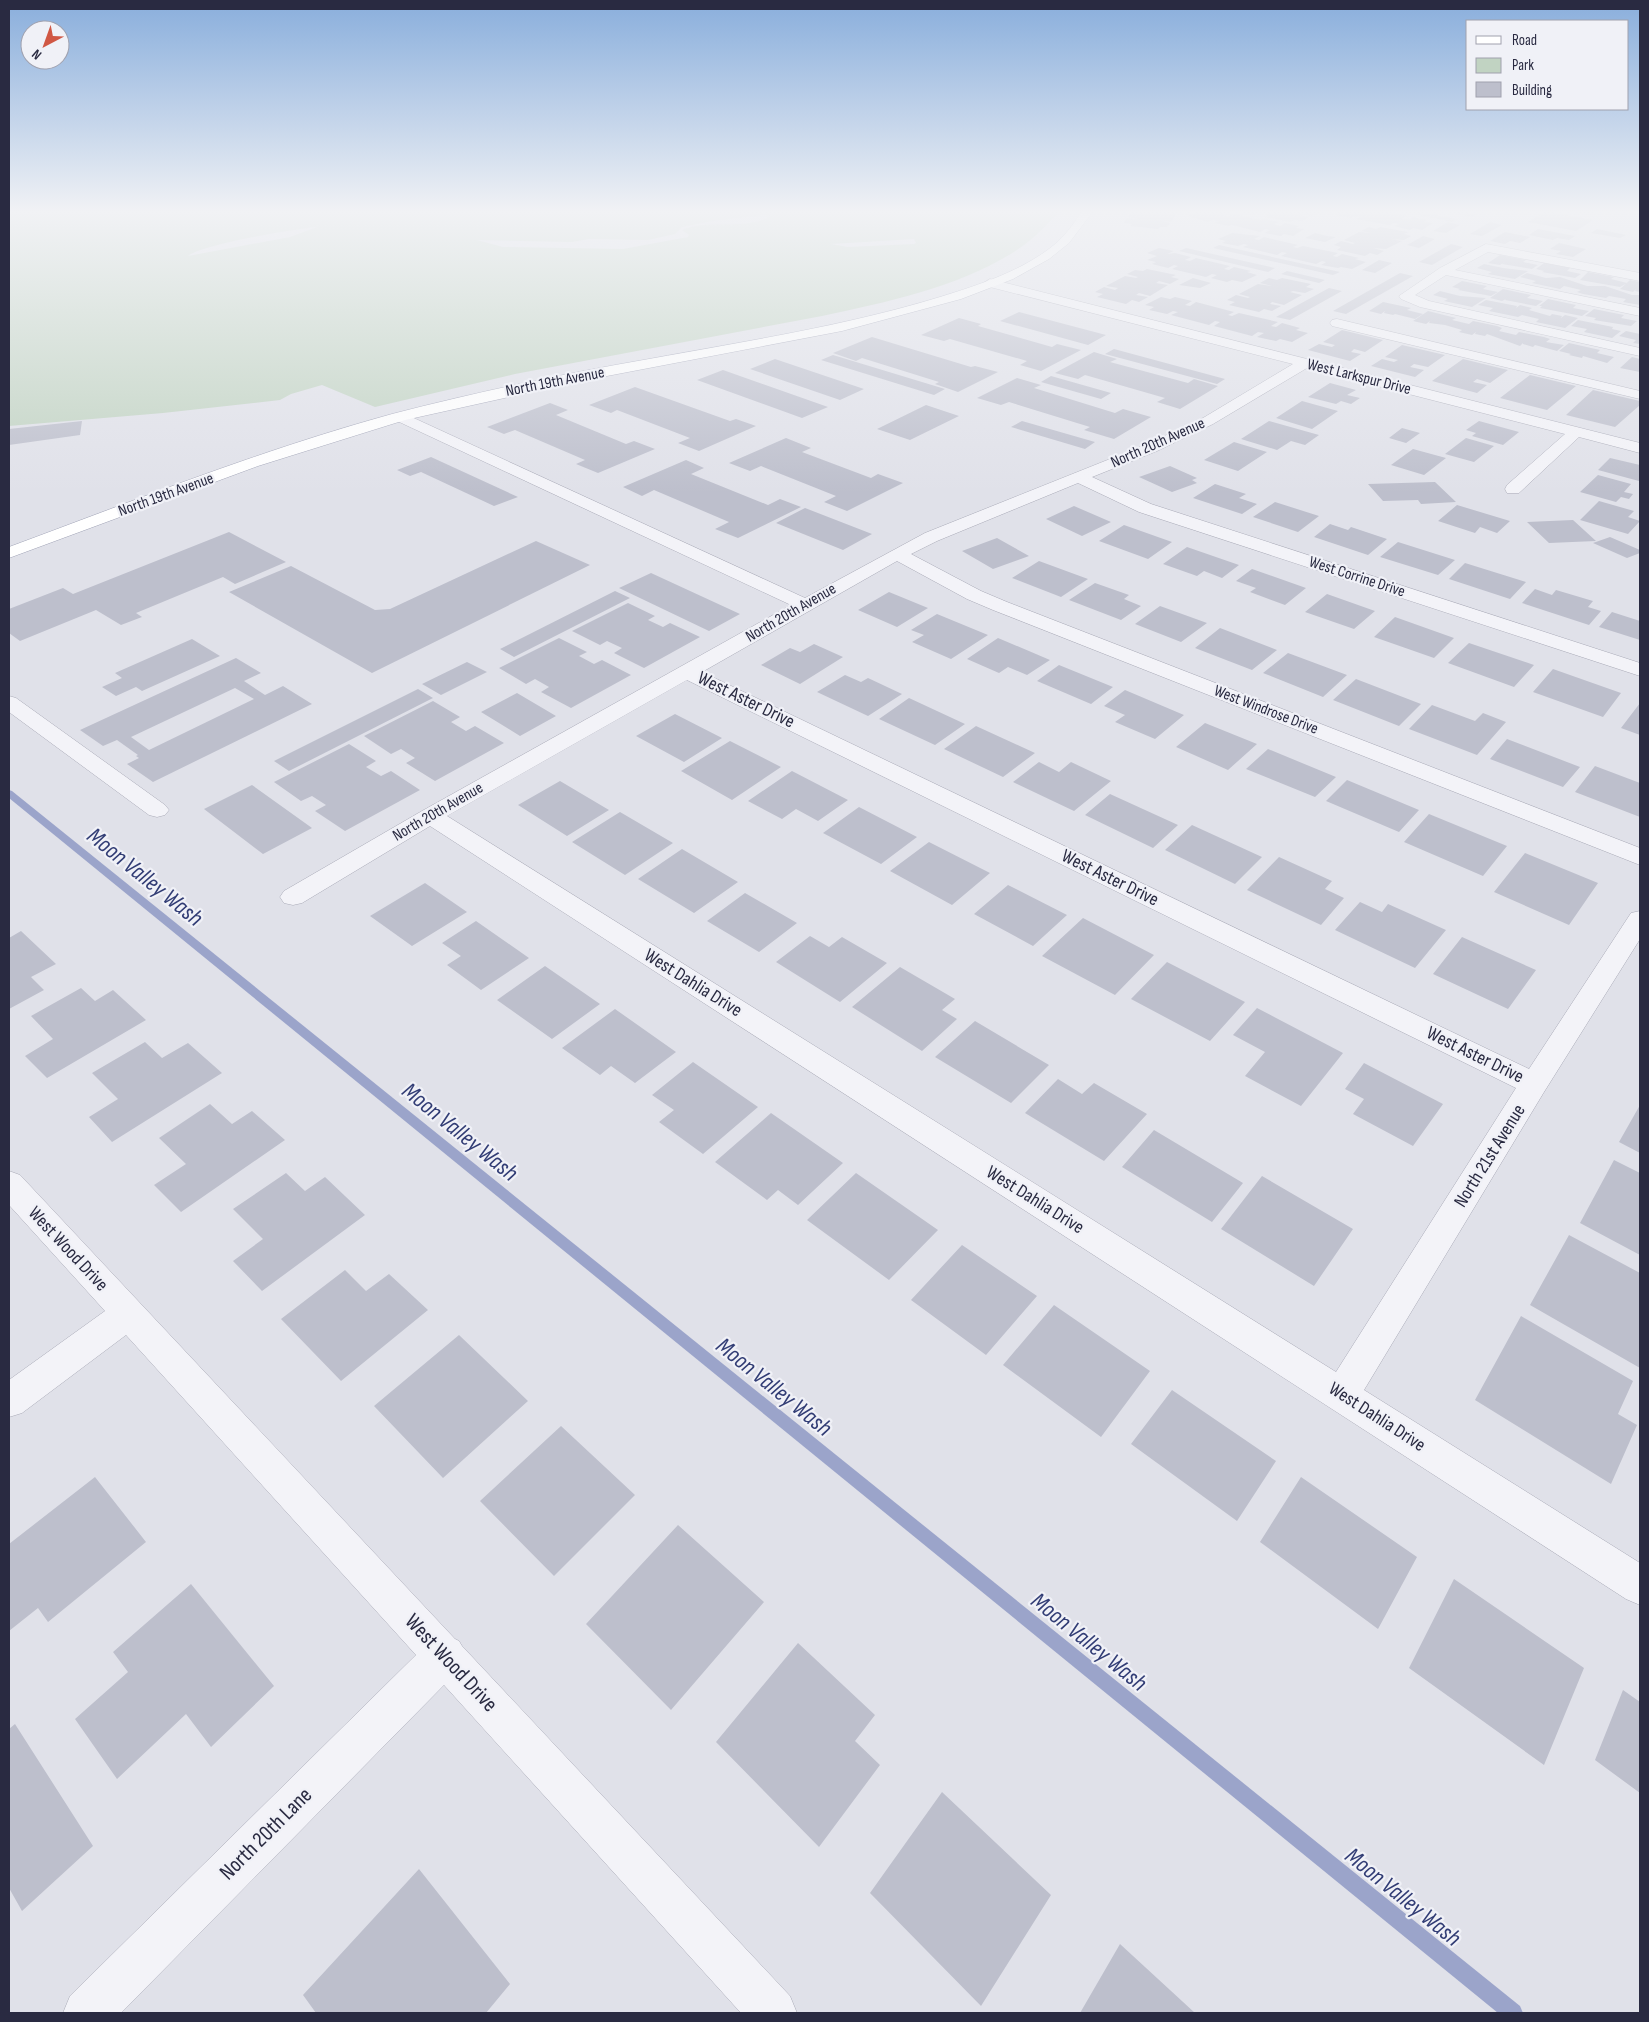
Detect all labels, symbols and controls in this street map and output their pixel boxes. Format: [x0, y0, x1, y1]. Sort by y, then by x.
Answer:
north arrow [20, 20, 70, 70]
legend [1466, 20, 1629, 110]
text: Road [1512, 31, 1537, 50]
text: N [28, 46, 45, 63]
text: Park [1512, 56, 1534, 75]
text: Building [1512, 81, 1552, 100]
street label: West Larkspur Drive [1305, 355, 1413, 399]
street label: North 19th Avenue [504, 363, 606, 401]
street label: North 20th Avenue [1108, 414, 1208, 472]
street label: North 19th Avenue [116, 469, 216, 521]
street label: West Corrine Drive [1307, 553, 1407, 601]
street label: North 20th Avenue [743, 580, 839, 646]
street label: West Aster Drive [694, 667, 798, 733]
street label: West Windrose Drive [1211, 681, 1321, 739]
street label: North 20th Avenue [390, 779, 486, 845]
water label: Moon Valley Wash [81, 821, 209, 933]
street label: West Aster Drive [1058, 845, 1162, 911]
street label: West Dahlia Drive [640, 944, 746, 1022]
street label: West Aster Drive [1423, 1022, 1527, 1088]
water label: Moon Valley Wash [396, 1076, 524, 1188]
street label: North 21st Avenue [1449, 1100, 1531, 1212]
street label: West Dahlia Drive [982, 1161, 1088, 1239]
street label: West Wood Drive [23, 1202, 113, 1296]
water label: Moon Valley Wash [710, 1331, 838, 1443]
street label: West Dahlia Drive [1324, 1377, 1430, 1457]
water label: Moon Valley Wash [1025, 1586, 1153, 1698]
street label: West Wood Drive [399, 1608, 503, 1718]
street label: North 20th Lane [214, 1782, 318, 1886]
water label: Moon Valley Wash [1339, 1841, 1467, 1953]

